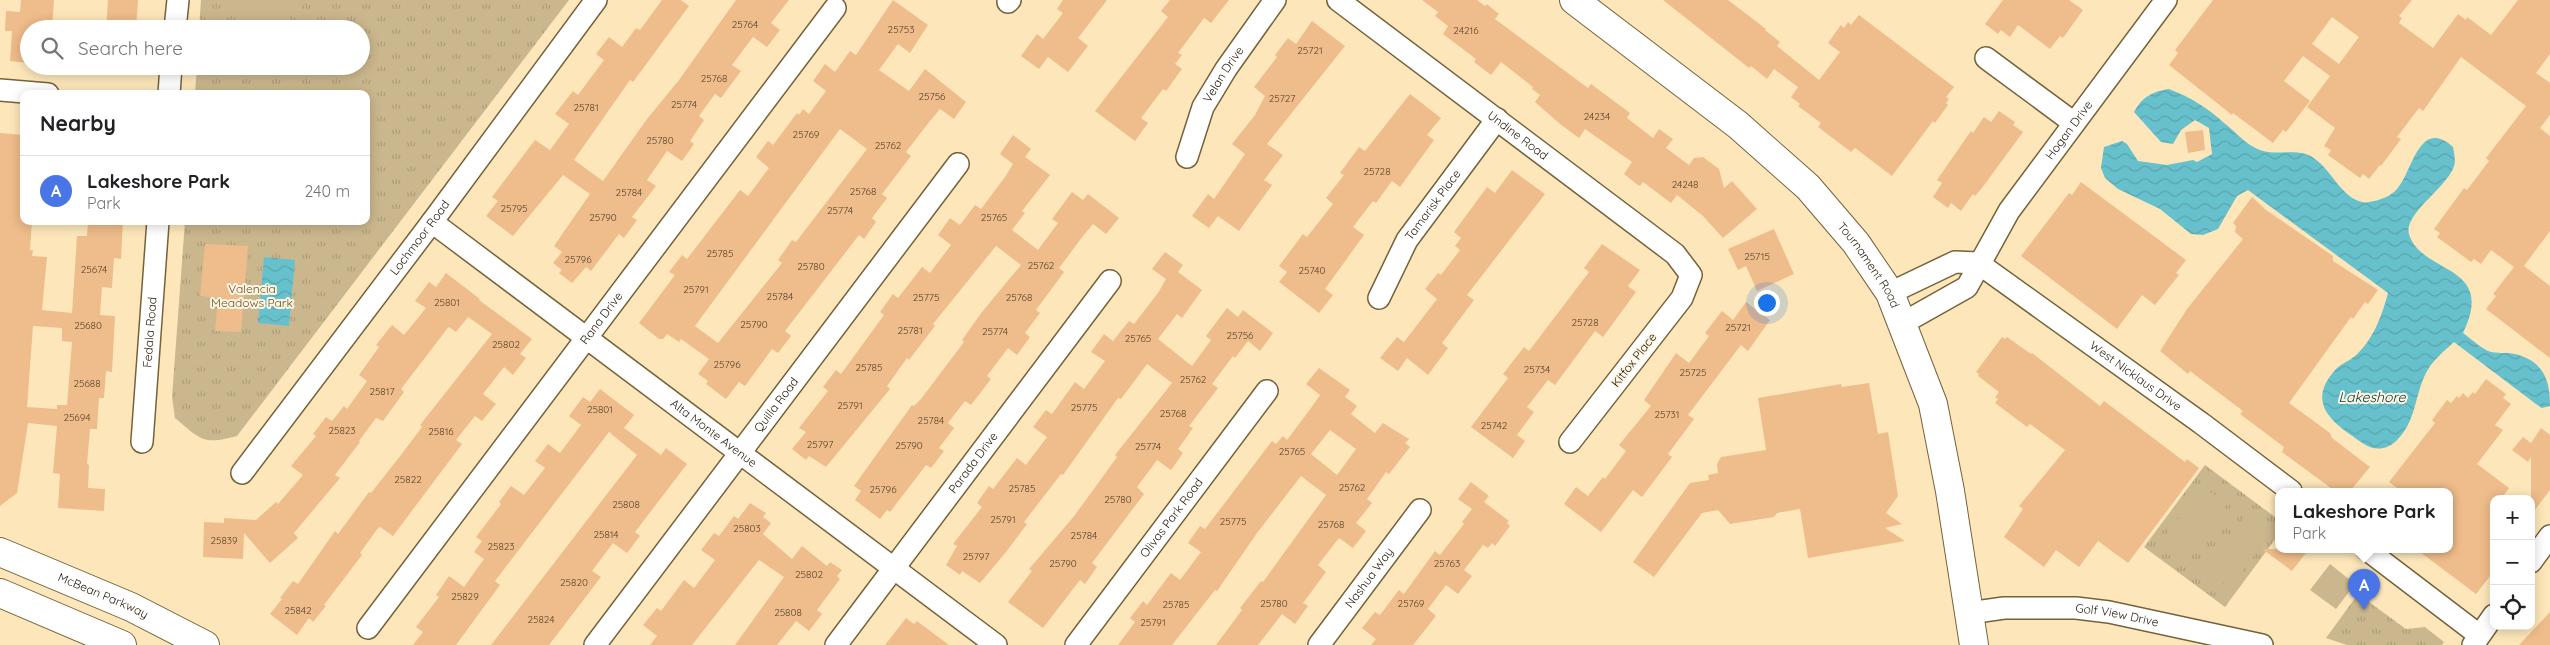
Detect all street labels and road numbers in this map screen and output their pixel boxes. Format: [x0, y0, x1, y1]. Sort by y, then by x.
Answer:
street label: Velan Drive [1200, 43, 1247, 105]
street label: Hogan Drive [2042, 97, 2096, 162]
street label: Undine Road [1485, 107, 1551, 163]
street label: Tamarisk Place [1401, 166, 1464, 243]
street label: Lochmoor Road [387, 197, 453, 278]
street label: Tournament Road [1835, 219, 1903, 310]
street label: Rana Drive [576, 288, 626, 347]
street label: Fedala Road [139, 296, 159, 368]
street label: Kitfox Place [1608, 329, 1660, 390]
street label: West Nicklaus Drive [2087, 338, 2185, 414]
street label: Quilla Road [750, 374, 801, 435]
street label: Alta Monte Avenue [668, 395, 760, 470]
street label: Parada Drive [945, 429, 1001, 496]
street label: Olivas Park Road [1136, 475, 1206, 560]
street label: Nashua Way [1342, 544, 1396, 611]
street label: McBean Parkway [56, 569, 151, 622]
street label: Golf View Drive [2075, 600, 2160, 630]

